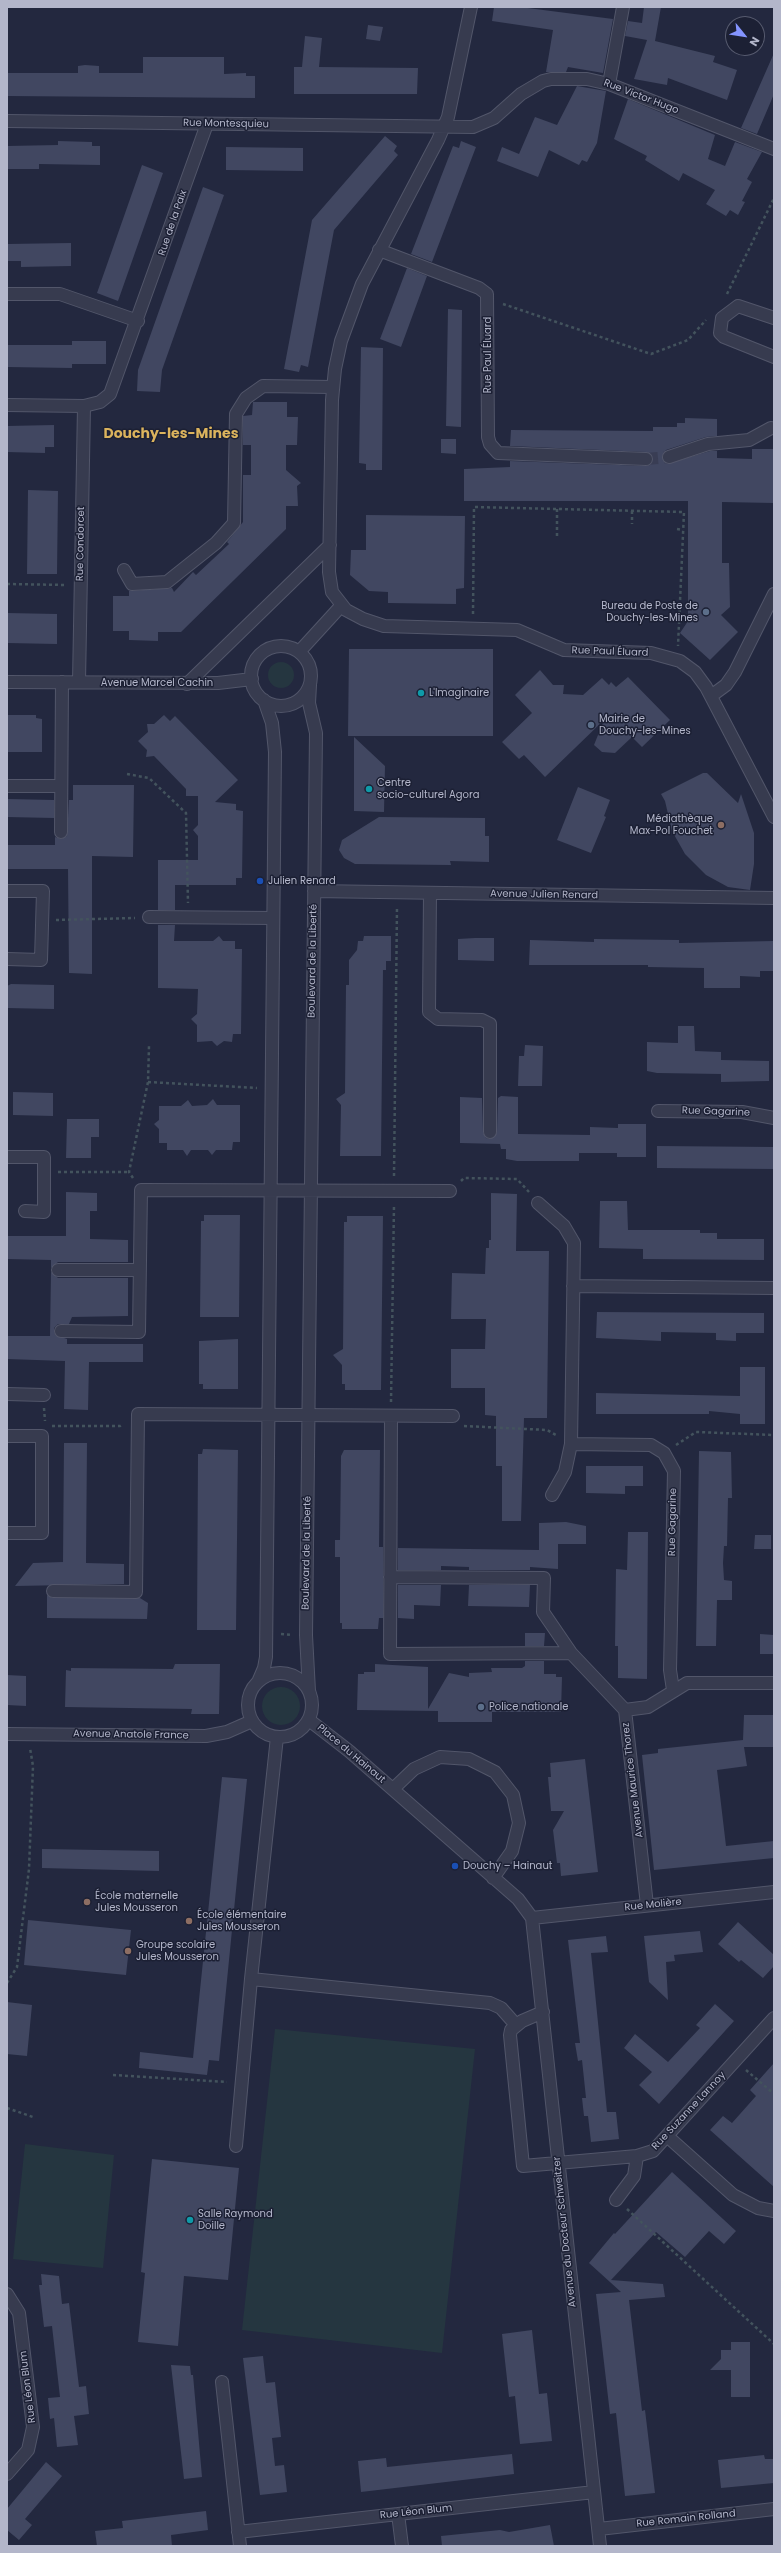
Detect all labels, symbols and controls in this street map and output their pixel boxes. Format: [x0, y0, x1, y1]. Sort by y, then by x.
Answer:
north arrow [725, 16, 765, 56]
text: N [746, 34, 764, 49]
street label: Rue Victor Hugo [602, 77, 680, 117]
street label: Rue Montesquieu [183, 117, 269, 131]
street label: Rue de la Paix [156, 189, 190, 257]
street label: Rue Paul Éluard [482, 317, 494, 393]
district label: Douchy-les-Mines [104, 426, 238, 442]
street label: Rue Condorcet [74, 507, 88, 581]
place label: Bureau de Poste de Douchy-les-Mines [601, 600, 698, 624]
marker: Bureau de Poste de Douchy-les-Mines [701, 607, 711, 617]
street label: Rue Paul Éluard [571, 645, 649, 659]
street label: Avenue Marcel Cachin [101, 677, 213, 689]
place label: L'Imaginaire [429, 687, 489, 699]
marker: L'Imaginaire [416, 688, 426, 698]
place label: Mairie de Douchy-les-Mines [599, 713, 691, 736]
marker: Mairie de Douchy-les-Mines [586, 720, 596, 730]
place label: Centre socio-culturel Agora [377, 777, 479, 800]
marker: Centre socio-culturel Agora [364, 784, 374, 794]
place label: Médiathèque Max-Pol Fouchet [630, 813, 713, 836]
marker: Médiathèque Max-Pol Fouchet [716, 820, 726, 830]
place label: Julien Renard [268, 875, 336, 887]
marker: Julien Renard [255, 876, 265, 886]
street label: Avenue Julien Renard [490, 888, 598, 902]
street label: Boulevard de la Liberté [306, 904, 320, 1018]
street label: Rue Gagarine [682, 1105, 750, 1119]
street label: Rue Gagarine [666, 1488, 680, 1556]
street label: Boulevard de la Liberté [300, 1496, 314, 1610]
place label: Police nationale [489, 1701, 569, 1713]
marker: Police nationale [476, 1702, 486, 1712]
street label: Place du Hainaut [315, 1722, 387, 1786]
street label: Avenue Maurice Thorez [620, 1722, 646, 1838]
street label: Avenue Anatole France [73, 1728, 189, 1742]
place label: Douchy – Hainaut [463, 1860, 552, 1872]
marker: Douchy – Hainaut [450, 1861, 460, 1871]
place label: École maternelle Jules Mousseron [95, 1890, 178, 1914]
street label: Rue Molière [624, 1896, 682, 1914]
marker: École maternelle Jules Mousseron [82, 1897, 92, 1907]
place label: École élémentaire Jules Mousseron [197, 1909, 286, 1932]
marker: École élémentaire Jules Mousseron [184, 1916, 194, 1926]
place label: Groupe scolaire Jules Mousseron [136, 1939, 219, 1962]
marker: Groupe scolaire Jules Mousseron [123, 1946, 133, 1956]
street label: Rue Suzanne Lannoy [650, 2069, 728, 2153]
street label: Avenue du Docteur Schweitzer [551, 2156, 579, 2308]
place label: Salle Raymond Doille [198, 2208, 273, 2232]
marker: Salle Raymond Doille [185, 2215, 195, 2225]
street label: Rue Léon Blum [18, 2350, 38, 2424]
street label: Rue Léon Blum [379, 2502, 453, 2522]
street label: Rue Romain Rolland [636, 2508, 736, 2530]

